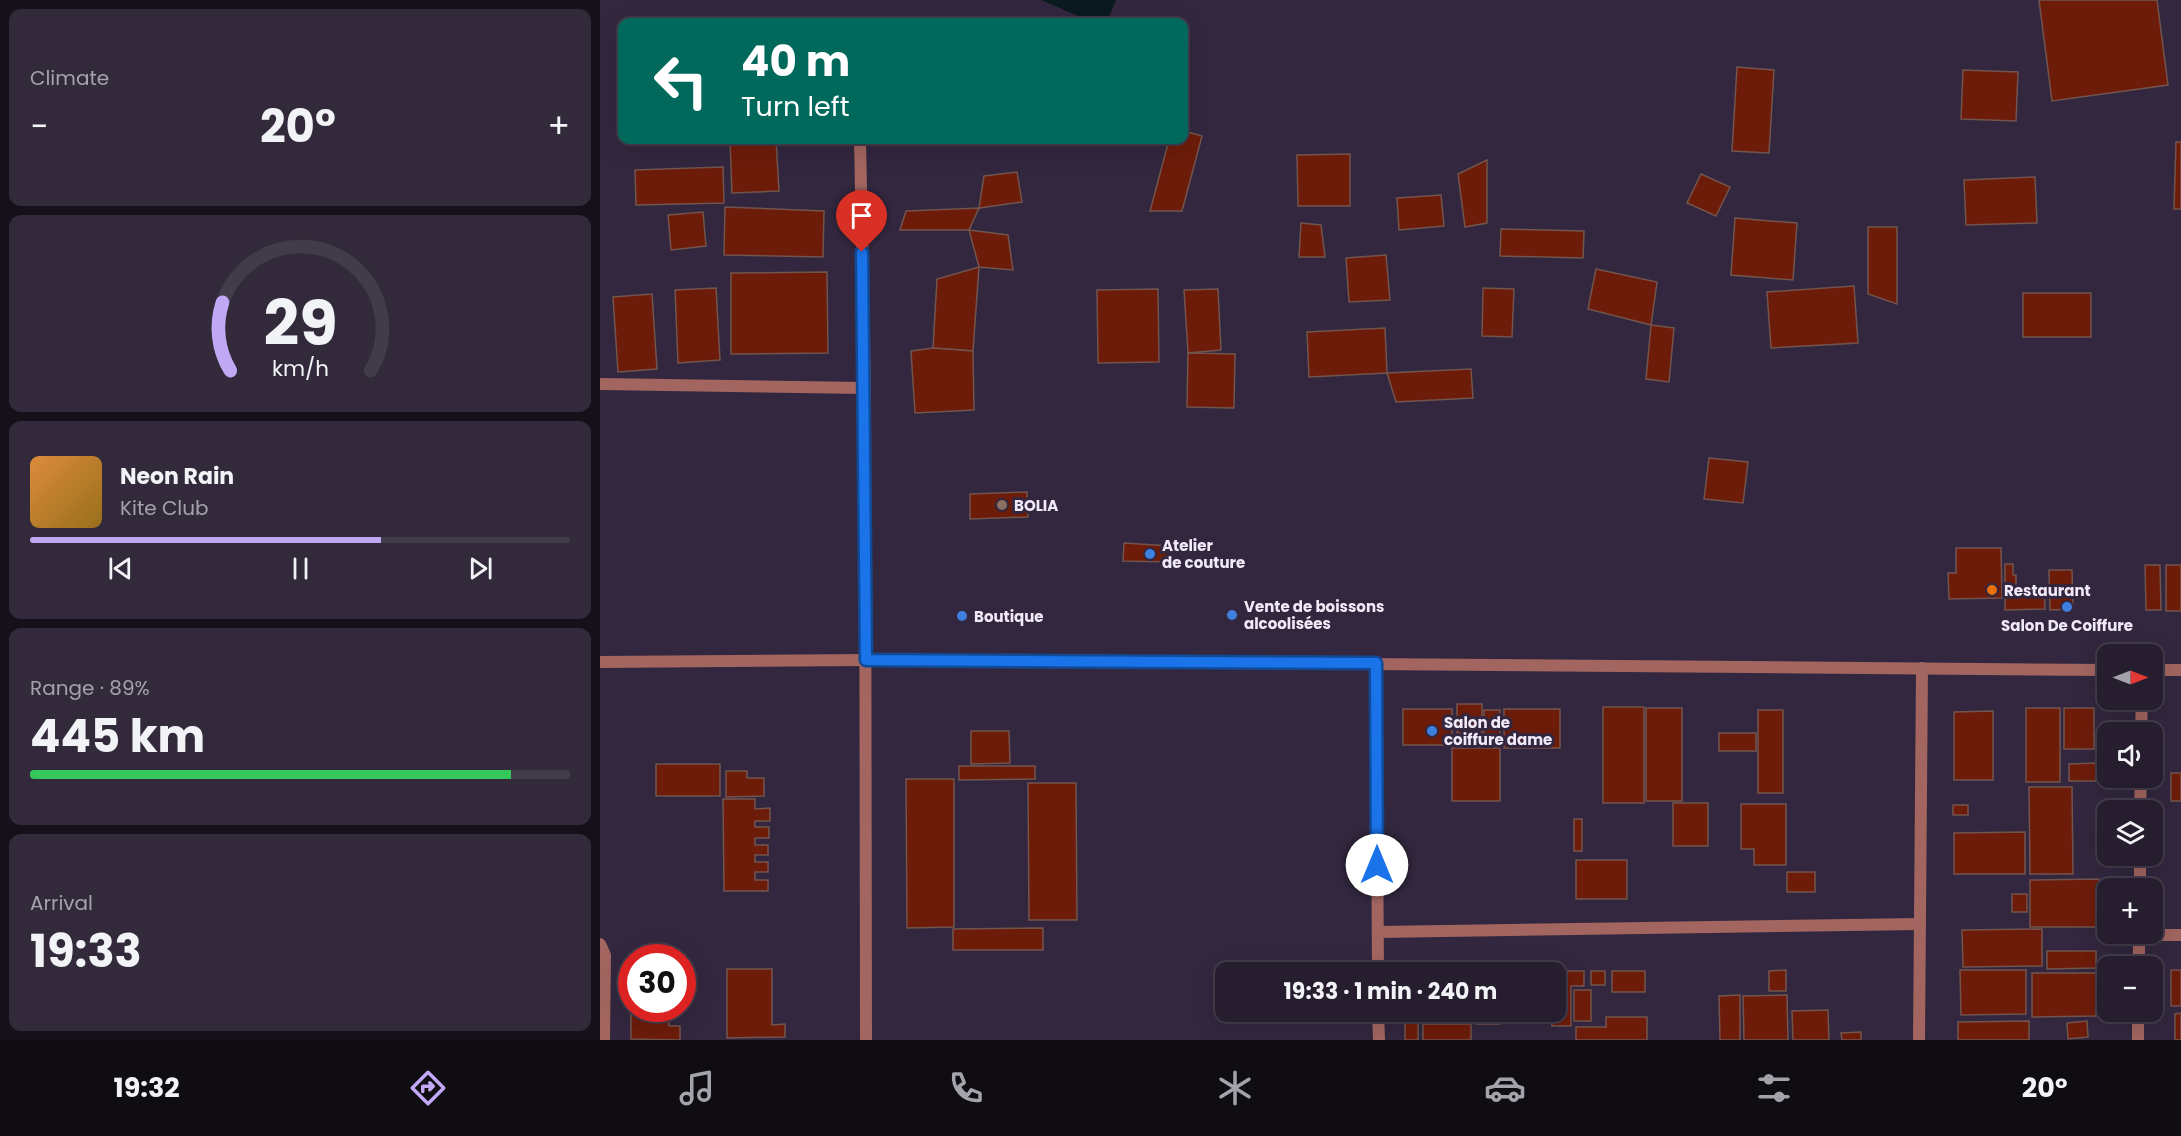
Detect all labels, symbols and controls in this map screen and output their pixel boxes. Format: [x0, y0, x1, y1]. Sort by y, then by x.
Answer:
text: 40 m [741, 32, 850, 91]
icon: left [642, 42, 720, 120]
text: Climate [30, 64, 109, 92]
text: Turn left [741, 88, 850, 125]
text: 20° [260, 95, 336, 158]
text: − [30, 103, 48, 150]
text: + [547, 103, 570, 150]
pin [836, 190, 887, 252]
icon: arrive [845, 199, 878, 232]
text: 29 [263, 279, 337, 367]
text: km/h [271, 353, 329, 384]
text: Neon Rain [120, 461, 234, 492]
text: Kite Club [120, 494, 209, 522]
place label: BOLIA [1014, 495, 1058, 516]
marker: BOLIA [995, 498, 1009, 512]
place label: Atelier de couture [1162, 535, 1245, 573]
marker: Atelier de couture [1143, 547, 1157, 561]
icon: previous [104, 552, 137, 585]
icon: pause [284, 552, 317, 585]
icon: next [464, 552, 497, 585]
place label: Restaurant [2004, 580, 2091, 601]
marker: Restaurant [1985, 583, 1999, 597]
place label: Vente de boissons alcoolisées [1244, 596, 1384, 634]
marker: Salon De Coiffure [2060, 600, 2074, 614]
place label: Boutique [974, 606, 1044, 627]
marker: Vente de boissons alcoolisées [1225, 608, 1239, 622]
marker: Boutique [955, 609, 969, 623]
place label: Salon De Coiffure [2001, 615, 2133, 636]
north arrow [2097, 644, 2163, 710]
map controls [2097, 644, 2163, 1022]
text: Range · 89% [30, 674, 150, 702]
text: 445 km [30, 705, 205, 768]
place label: Salon de coiffure dame [1444, 712, 1552, 750]
button: sound [2097, 722, 2163, 788]
marker: Salon de coiffure dame [1425, 724, 1439, 738]
button: layers [2097, 800, 2163, 866]
position arrow [1345, 833, 1409, 897]
button: + [2097, 878, 2163, 944]
text: Arrival [30, 889, 93, 917]
text: 19:33 [30, 920, 142, 983]
speed limit sign: 30 [618, 944, 696, 1022]
button: − [2097, 956, 2163, 1022]
text: 19:33 · 1 min · 240 m [1284, 976, 1497, 1007]
icon: directions [407, 1067, 449, 1109]
icon: music [676, 1067, 718, 1109]
icon: phone [945, 1067, 987, 1109]
icon: climate [1214, 1067, 1256, 1109]
icon: car [1484, 1067, 1526, 1109]
icon: filters [1753, 1067, 1795, 1109]
text: 19:32 [114, 1069, 180, 1106]
text: 20° [2022, 1069, 2067, 1106]

